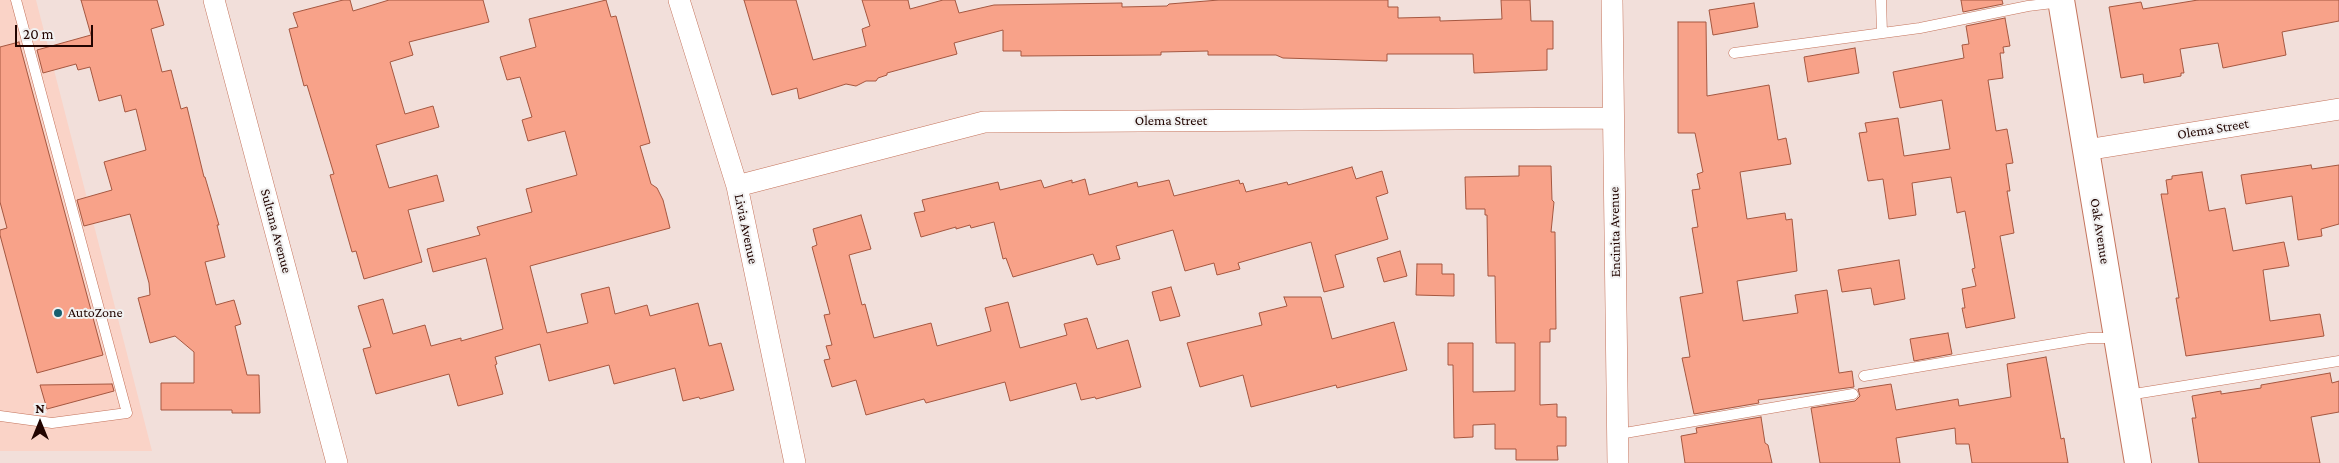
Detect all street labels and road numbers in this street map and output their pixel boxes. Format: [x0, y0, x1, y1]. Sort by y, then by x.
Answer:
street label: Olema Street [1135, 113, 1207, 129]
street label: Olema Street [2176, 115, 2250, 143]
street label: Sultana Avenue [257, 187, 295, 275]
street label: Encinita Avenue [1606, 187, 1624, 277]
street label: Livia Avenue [730, 192, 762, 266]
street label: Oak Avenue [2087, 197, 2113, 265]

